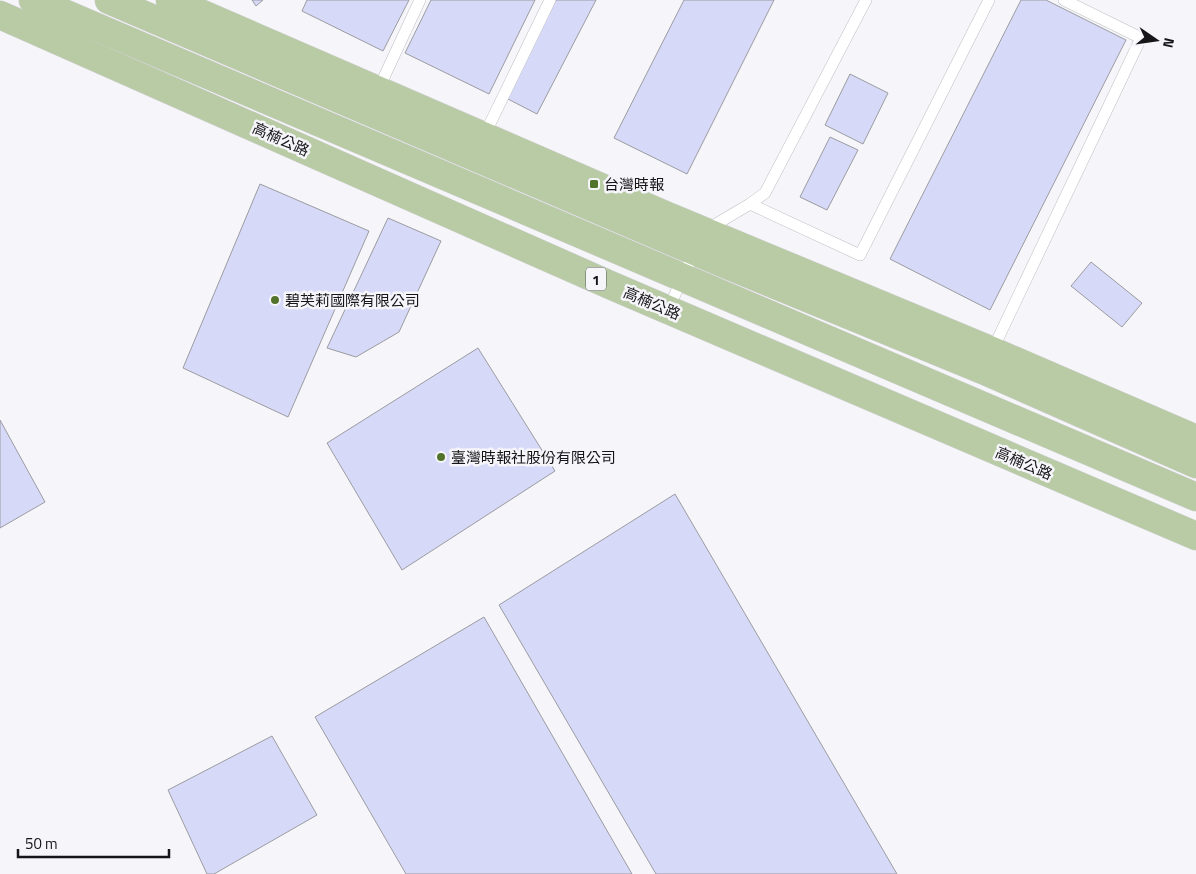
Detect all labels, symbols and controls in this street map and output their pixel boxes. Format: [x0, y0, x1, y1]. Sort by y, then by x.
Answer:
north arrow [1131, 15, 1181, 65]
text: N [1158, 36, 1180, 50]
street label: 高楠公路 [249, 116, 313, 162]
place label: 台灣時報 [604, 173, 664, 196]
marker: 台灣時報 [588, 178, 600, 190]
road number: 1 [586, 268, 606, 290]
street label: 高楠公路 [620, 281, 684, 325]
place label: 碧芙莉國際有限公司 [285, 289, 420, 312]
marker: 碧芙莉國際有限公司 [269, 294, 281, 306]
street label: 高楠公路 [992, 441, 1056, 485]
place label: 臺灣時報社股份有限公司 [451, 446, 616, 469]
marker: 臺灣時報社股份有限公司 [435, 451, 447, 463]
scale bar [18, 826, 169, 858]
text: 50 m [25, 832, 58, 855]

